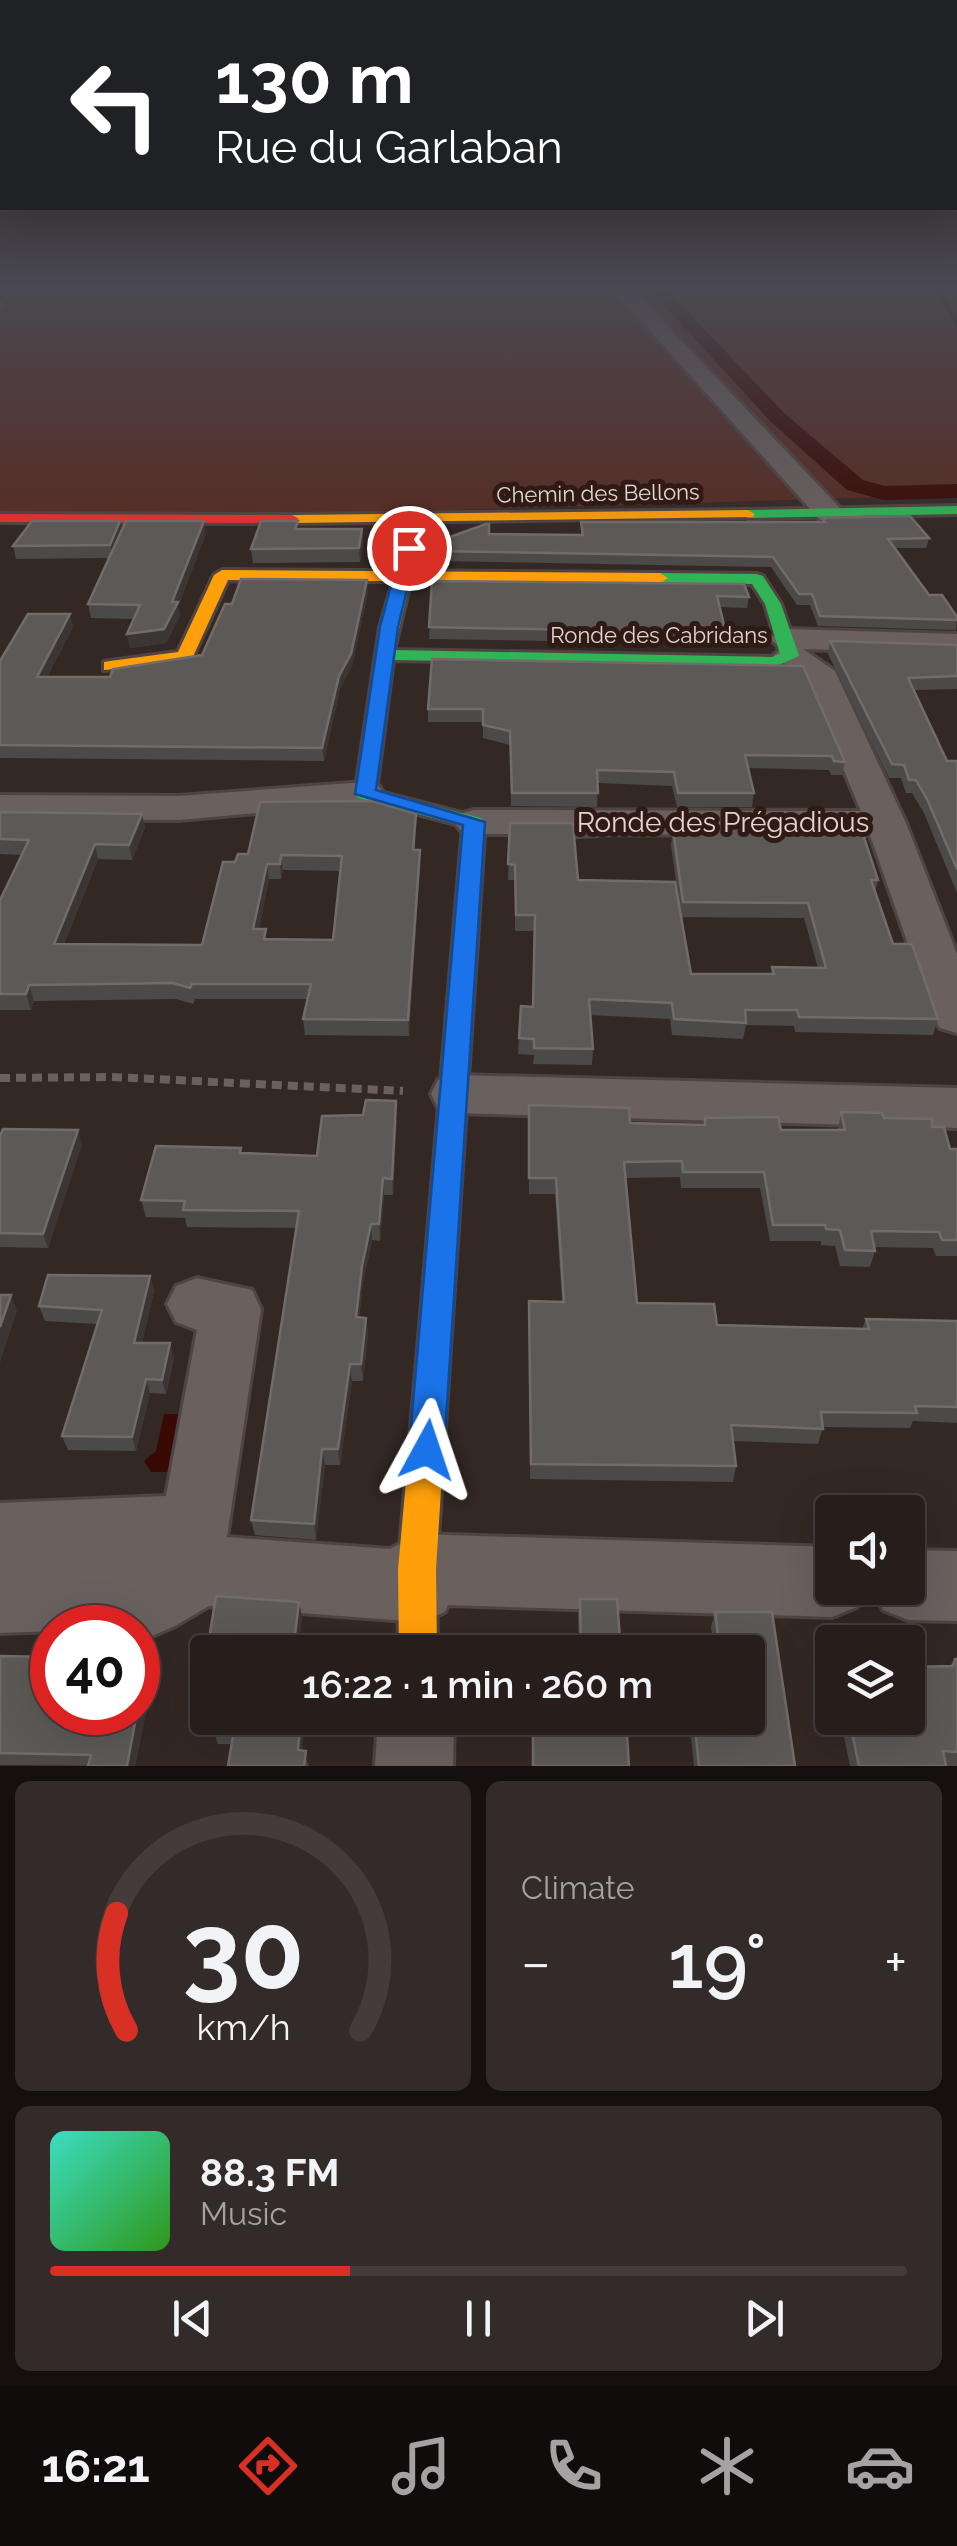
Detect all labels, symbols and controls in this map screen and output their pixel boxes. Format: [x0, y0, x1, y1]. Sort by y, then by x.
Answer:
text: 130 m [215, 37, 414, 119]
icon: left [50, 40, 180, 170]
text: Rue du Garlaban [215, 121, 563, 174]
street label: Chemin des Bellons [496, 478, 700, 508]
pin [367, 506, 452, 591]
icon: arrive [382, 521, 437, 576]
street label: Ronde des Cabridans [550, 622, 768, 648]
street label: Ronde des Prégadious [577, 806, 869, 839]
position arrow [375, 1398, 479, 1502]
map controls [815, 1495, 925, 1735]
button: sound [815, 1495, 925, 1605]
speed limit sign: 40 [30, 1605, 160, 1735]
button: layers [815, 1625, 925, 1735]
text: 16:22 · 1 min · 260 m [302, 1662, 653, 1707]
text: Climate [521, 1869, 635, 1906]
text: 30 [182, 1890, 304, 2012]
text: 19° [668, 1917, 766, 2006]
text: − [521, 1930, 551, 1995]
text: + [884, 1930, 907, 1995]
text: km/h [196, 2006, 290, 2048]
text: 88.3 FM [200, 2150, 339, 2195]
text: Music [200, 2195, 287, 2232]
icon: previous [165, 2291, 220, 2346]
icon: pause [451, 2291, 506, 2346]
icon: next [737, 2291, 792, 2346]
icon: directions [233, 2431, 303, 2501]
icon: music [386, 2431, 456, 2501]
icon: phone [539, 2431, 609, 2501]
icon: climate [692, 2431, 762, 2501]
icon: car [845, 2431, 915, 2501]
text: 16:21 [42, 2440, 150, 2493]

